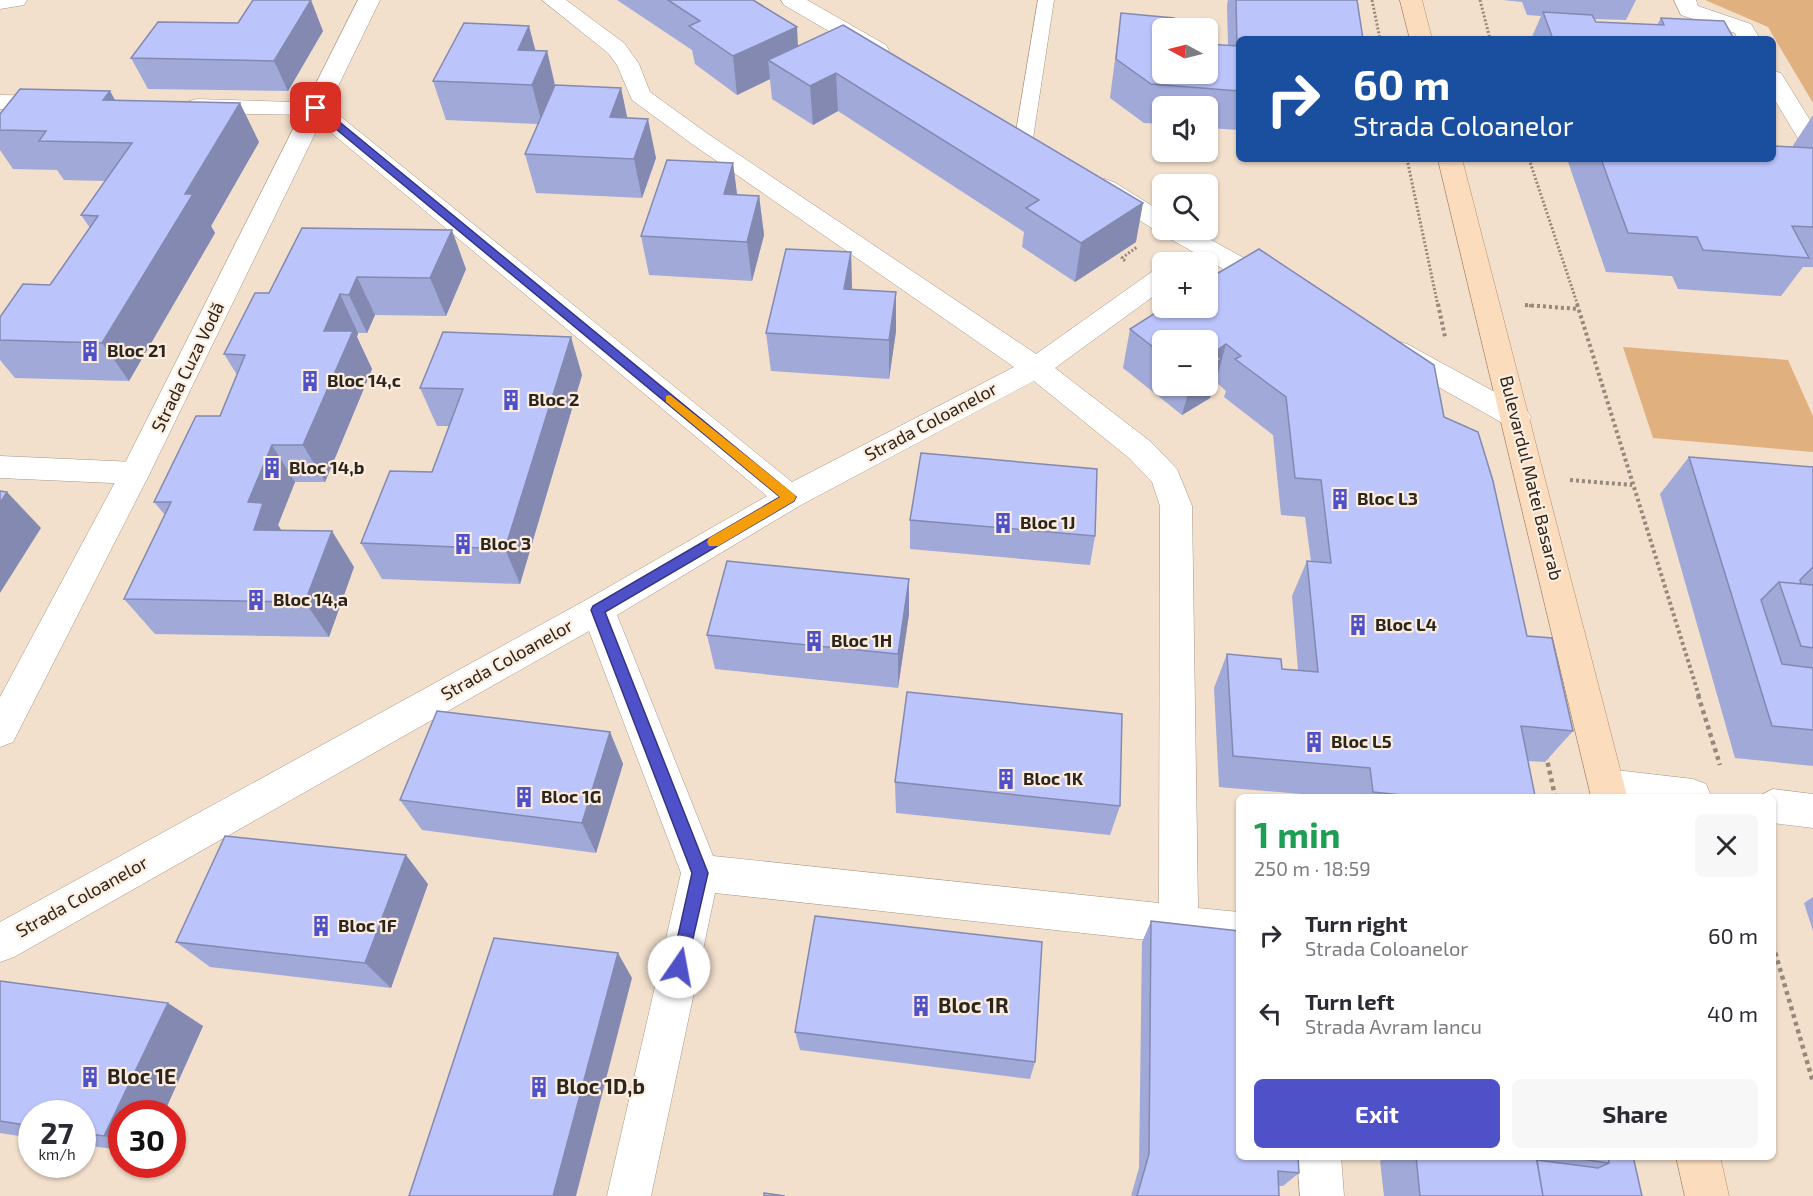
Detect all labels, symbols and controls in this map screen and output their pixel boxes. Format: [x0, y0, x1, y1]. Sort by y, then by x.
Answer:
north arrow [1152, 18, 1218, 84]
map controls [1152, 18, 1218, 396]
text: 60 m [1353, 58, 1450, 108]
icon: right [1254, 60, 1332, 138]
pin [290, 82, 341, 133]
icon: arrive [299, 91, 332, 124]
button: sound [1152, 96, 1218, 162]
text: Strada Coloanelor [1353, 109, 1574, 141]
button: search [1152, 174, 1218, 240]
button: + [1152, 252, 1218, 318]
street label: Strada Cuza Vodă [146, 298, 228, 435]
button: − [1152, 330, 1218, 396]
building icon: Bloc 21 [78, 339, 102, 363]
place label: Bloc 21 [107, 339, 166, 361]
building icon: Bloc 14,c [298, 369, 322, 393]
place label: Bloc 14,c [327, 369, 401, 391]
street label: Bulevardul Matei Basarab [1496, 373, 1568, 582]
street label: Strada Coloanelor [860, 377, 1001, 465]
building icon: Bloc 2 [499, 388, 523, 412]
place label: Bloc 2 [528, 388, 580, 410]
building icon: Bloc 14,b [260, 456, 284, 480]
place label: Bloc 14,b [289, 456, 364, 478]
building icon: Bloc L3 [1328, 487, 1352, 511]
place label: Bloc L3 [1357, 487, 1418, 509]
building icon: Bloc 1J [991, 511, 1015, 535]
place label: Bloc 1J [1020, 511, 1076, 533]
building icon: Bloc 3 [451, 532, 475, 556]
place label: Bloc 3 [480, 532, 531, 554]
building icon: Bloc 14,a [244, 588, 268, 612]
place label: Bloc 14,a [273, 588, 348, 610]
building icon: Bloc L4 [1346, 613, 1370, 637]
place label: Bloc L4 [1375, 613, 1437, 635]
street label: Strada Coloanelor [437, 614, 576, 704]
building icon: Bloc 1H [802, 629, 826, 653]
place label: Bloc 1H [831, 629, 892, 651]
building icon: Bloc L5 [1302, 730, 1326, 754]
place label: Bloc L5 [1331, 730, 1392, 752]
building icon: Bloc 1K [994, 767, 1018, 791]
place label: Bloc 1K [1023, 767, 1084, 789]
building icon: Bloc 1G [512, 785, 536, 809]
place label: Bloc 1G [541, 785, 602, 807]
text: 1 min [1254, 812, 1341, 855]
button: close [1695, 814, 1758, 877]
street label: Strada Coloanelor [12, 851, 151, 941]
text: 250 m · 18:59 [1254, 856, 1371, 880]
text: Turn right [1305, 910, 1407, 936]
building icon: Bloc 1F [309, 914, 333, 938]
place label: Bloc 1F [338, 914, 397, 936]
icon: right [1254, 919, 1287, 952]
text: 60 m [1708, 922, 1758, 948]
position arrow [647, 935, 711, 999]
text: Strada Coloanelor [1305, 936, 1468, 960]
text: Turn left [1305, 988, 1394, 1014]
place label: Bloc 1R [938, 992, 1009, 1017]
building icon: Bloc 1R [909, 994, 933, 1018]
icon: left [1254, 997, 1287, 1030]
text: 40 m [1707, 1000, 1758, 1026]
text: Strada Avram Iancu [1305, 1014, 1482, 1038]
place label: Bloc 1E [107, 1063, 176, 1088]
building icon: Bloc 1E [78, 1065, 102, 1089]
place label: Bloc 1D,b [556, 1073, 645, 1098]
building icon: Bloc 1D,b [527, 1075, 551, 1099]
button: Exit [1254, 1079, 1500, 1148]
button: Share [1512, 1079, 1758, 1148]
speed limit sign: 30 [108, 1100, 186, 1178]
text: 27 [40, 1114, 74, 1150]
text: km/h [38, 1145, 76, 1163]

